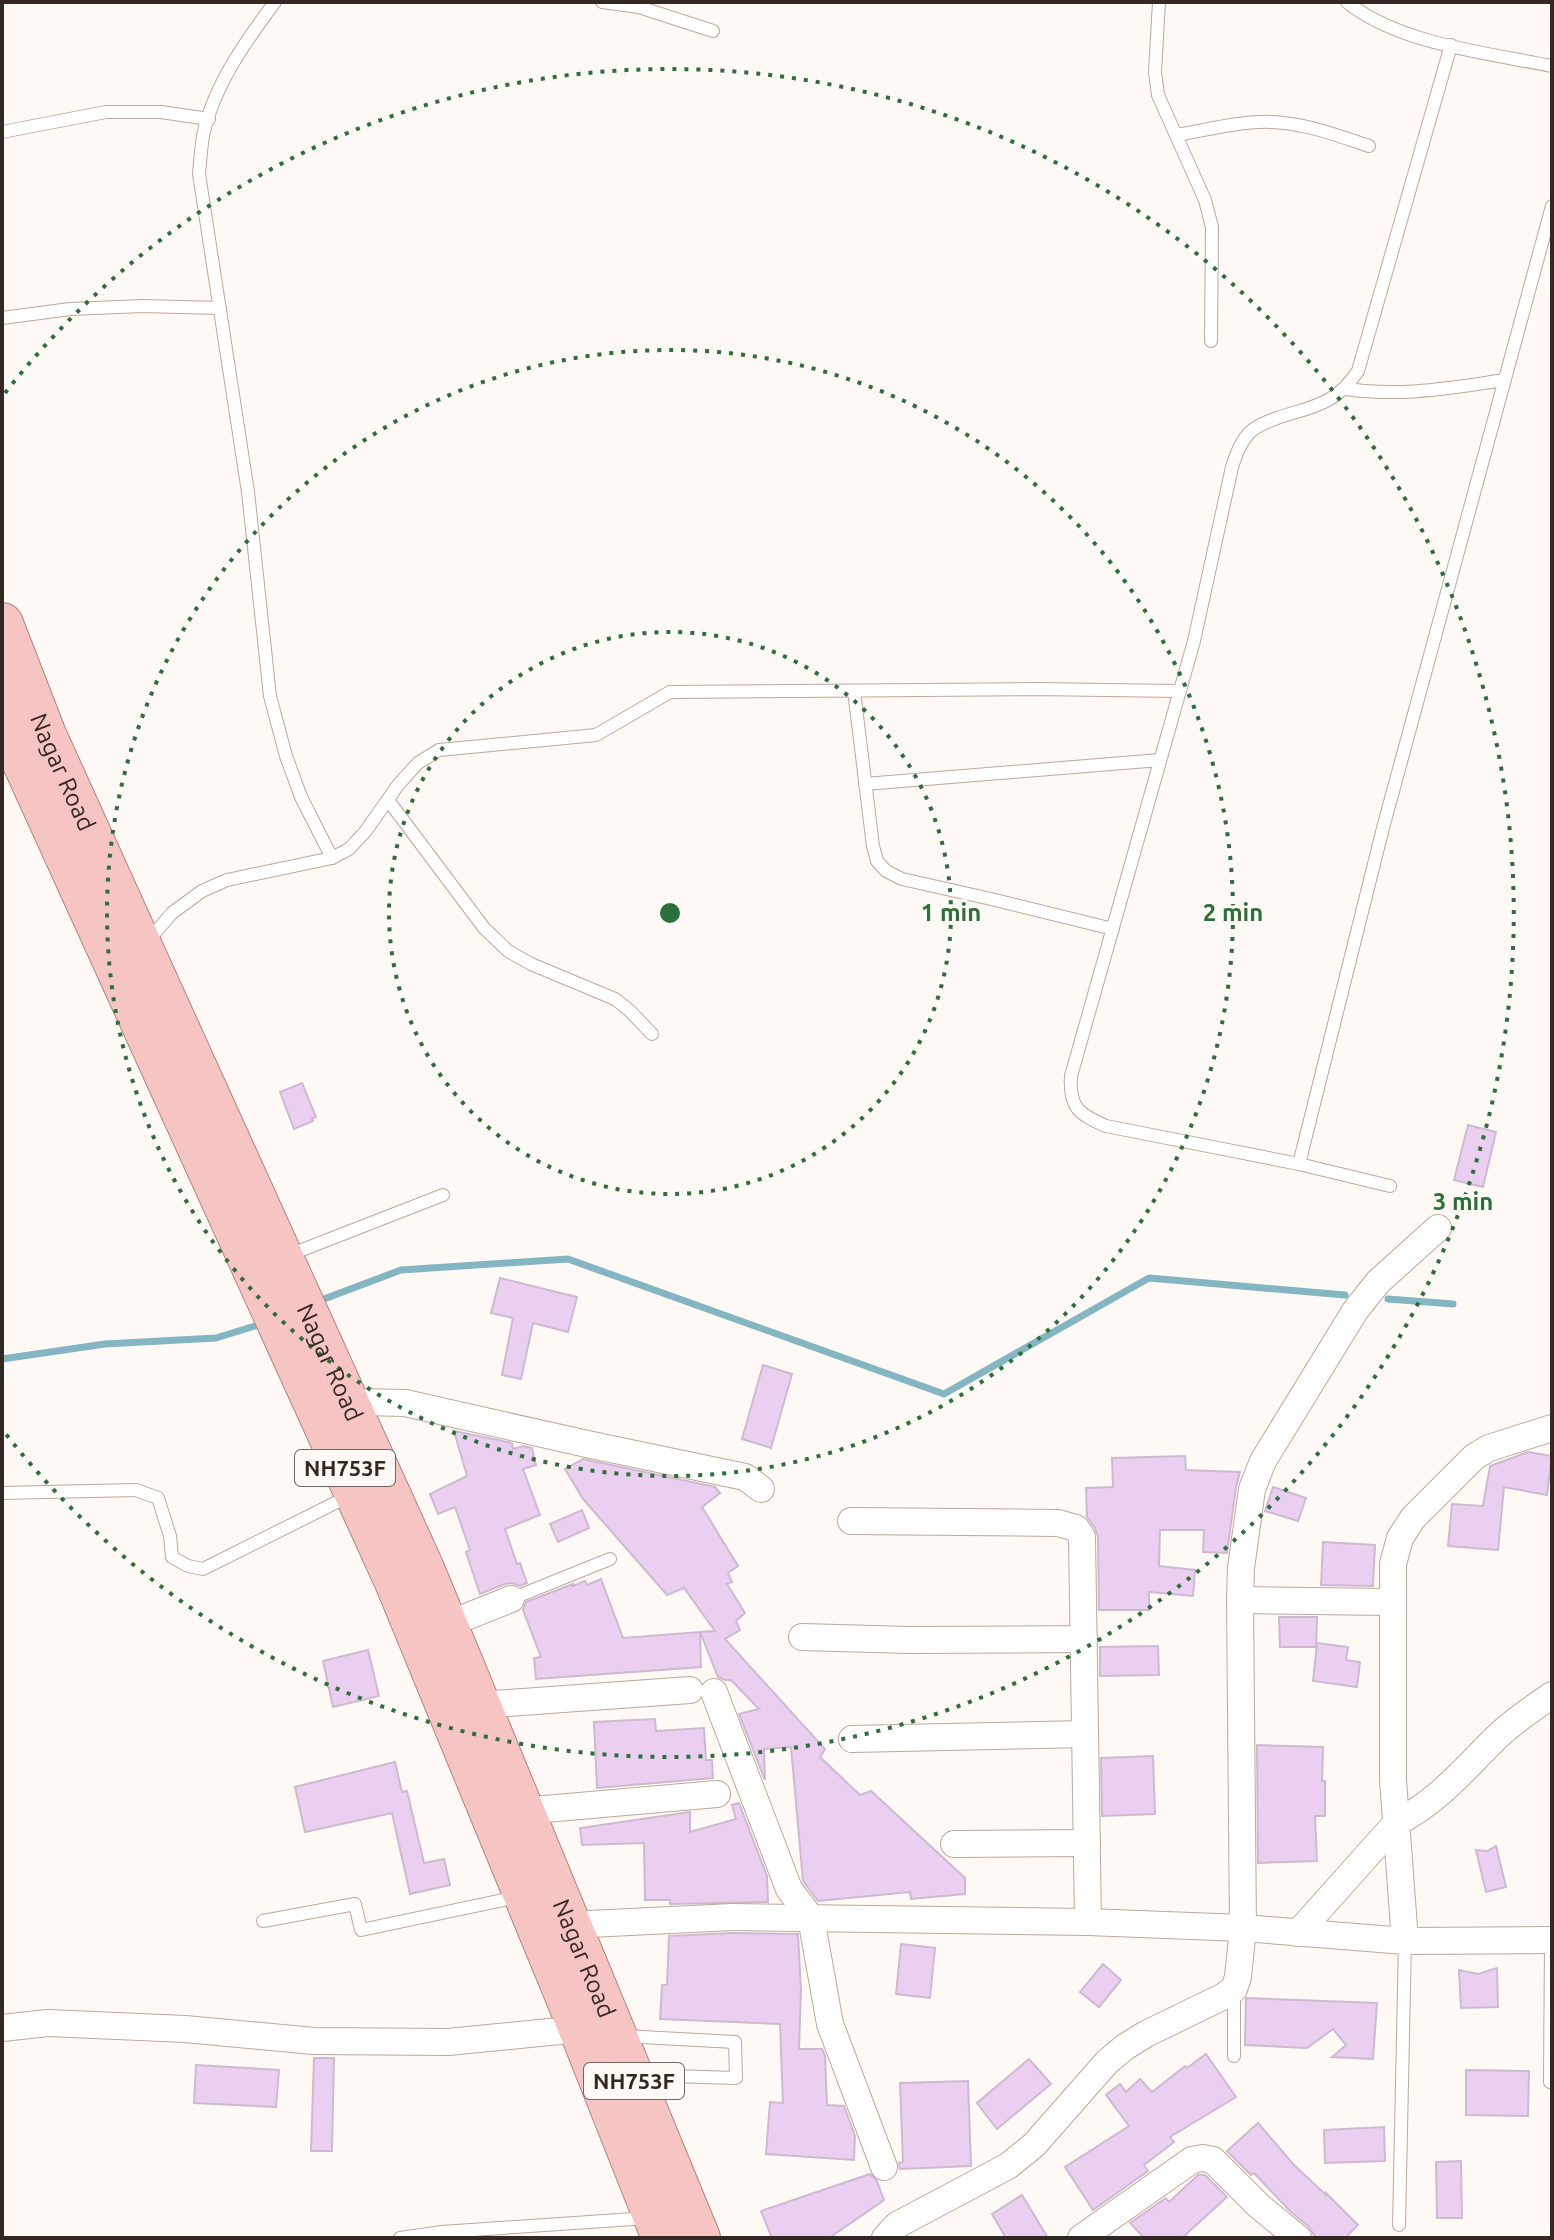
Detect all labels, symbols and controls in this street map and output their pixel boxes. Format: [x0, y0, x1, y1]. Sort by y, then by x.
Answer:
street label: Nagar Road [25, 710, 101, 835]
centre of rings [656, 899, 684, 927]
text: 1 min [921, 899, 981, 926]
text: 2 min [1203, 899, 1263, 926]
text: 3 min [1433, 1188, 1493, 1215]
street label: Nagar Road [292, 1300, 368, 1425]
road number: NH753F [295, 1450, 395, 1486]
street label: Nagar Road [548, 1895, 621, 2021]
road number: NH753F [584, 2063, 684, 2099]

